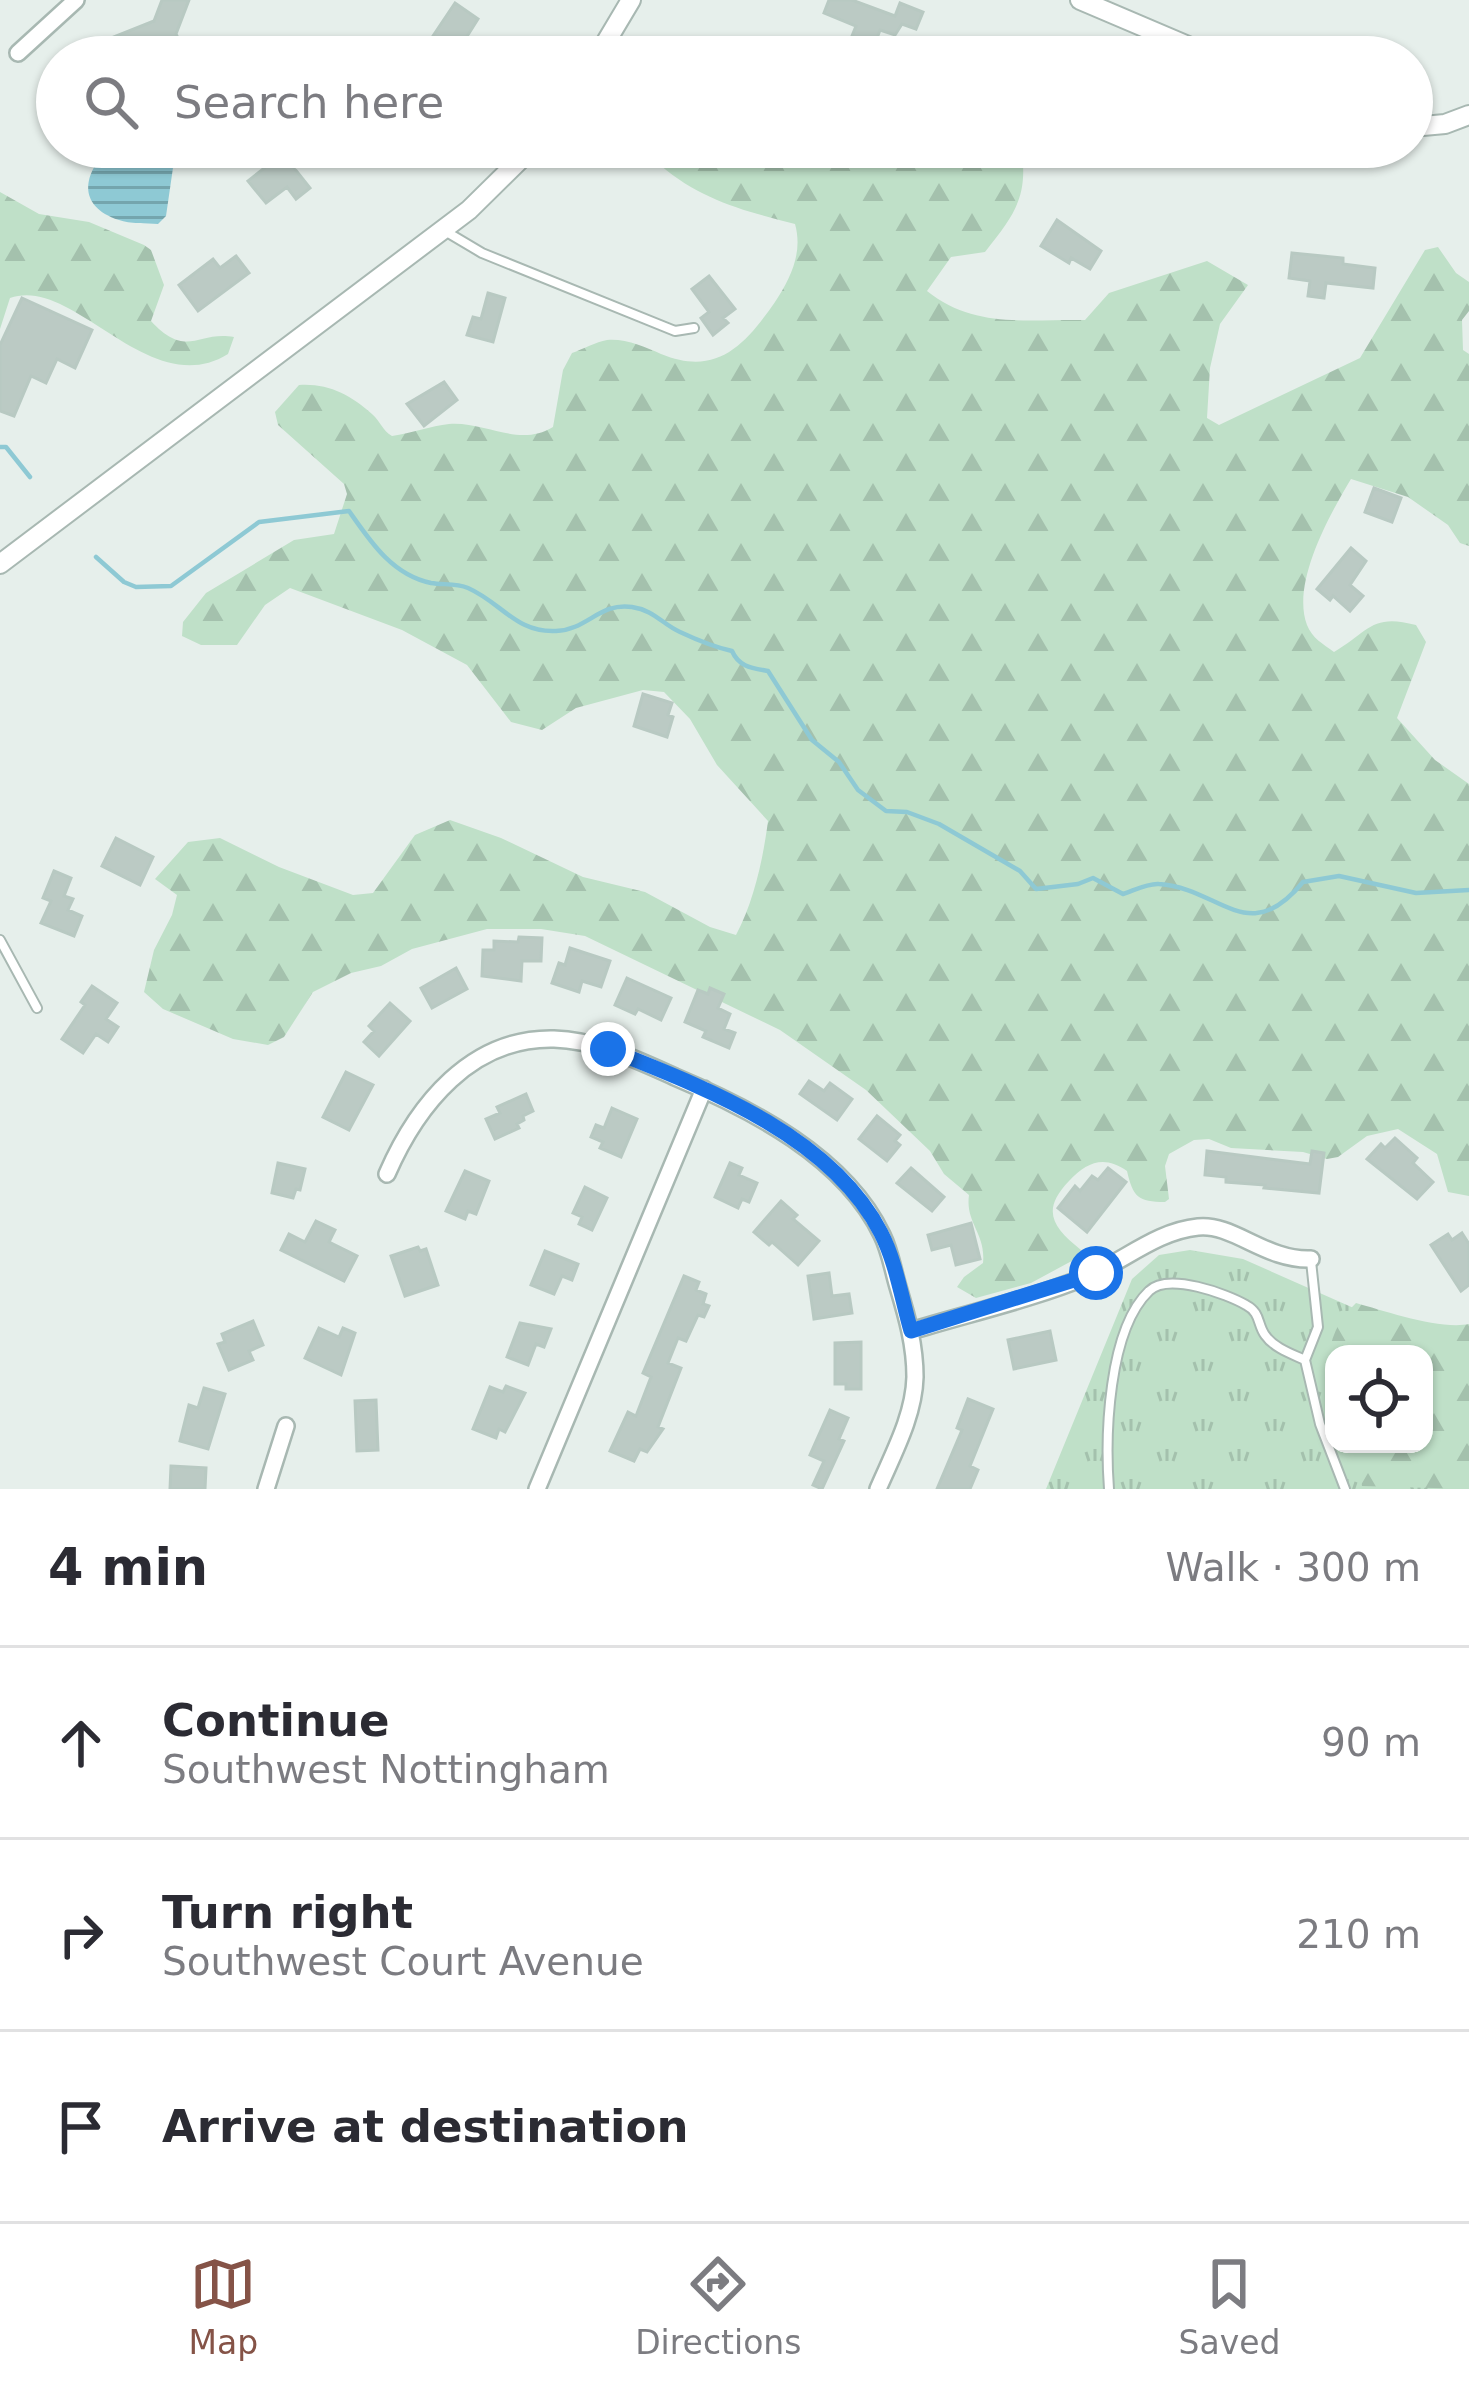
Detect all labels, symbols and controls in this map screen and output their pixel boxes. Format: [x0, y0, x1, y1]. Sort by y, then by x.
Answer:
search box [36, 36, 1433, 168]
icon: search [78, 69, 144, 135]
text: Search here [174, 76, 444, 129]
route end [581, 1022, 635, 1076]
route start [1069, 1246, 1123, 1300]
map controls [1325, 1345, 1433, 1453]
button: locate [1325, 1345, 1433, 1453]
text: 4 min [48, 1538, 208, 1597]
text: Walk · 300 m [1166, 1545, 1421, 1590]
text: Continue [162, 1694, 390, 1747]
icon: ahead [48, 1710, 114, 1776]
text: 90 m [1321, 1720, 1421, 1765]
text: Southwest Nottingham [162, 1747, 610, 1792]
text: Turn right [162, 1886, 413, 1939]
icon: right [48, 1902, 114, 1968]
text: 210 m [1296, 1912, 1421, 1957]
text: Southwest Court Avenue [162, 1939, 644, 1984]
icon: arrive [48, 2094, 114, 2160]
text: Arrive at destination [162, 2100, 688, 2153]
tab: Map [189, 2251, 258, 2362]
tab: Directions [635, 2251, 801, 2362]
tab: Saved [1179, 2251, 1280, 2362]

